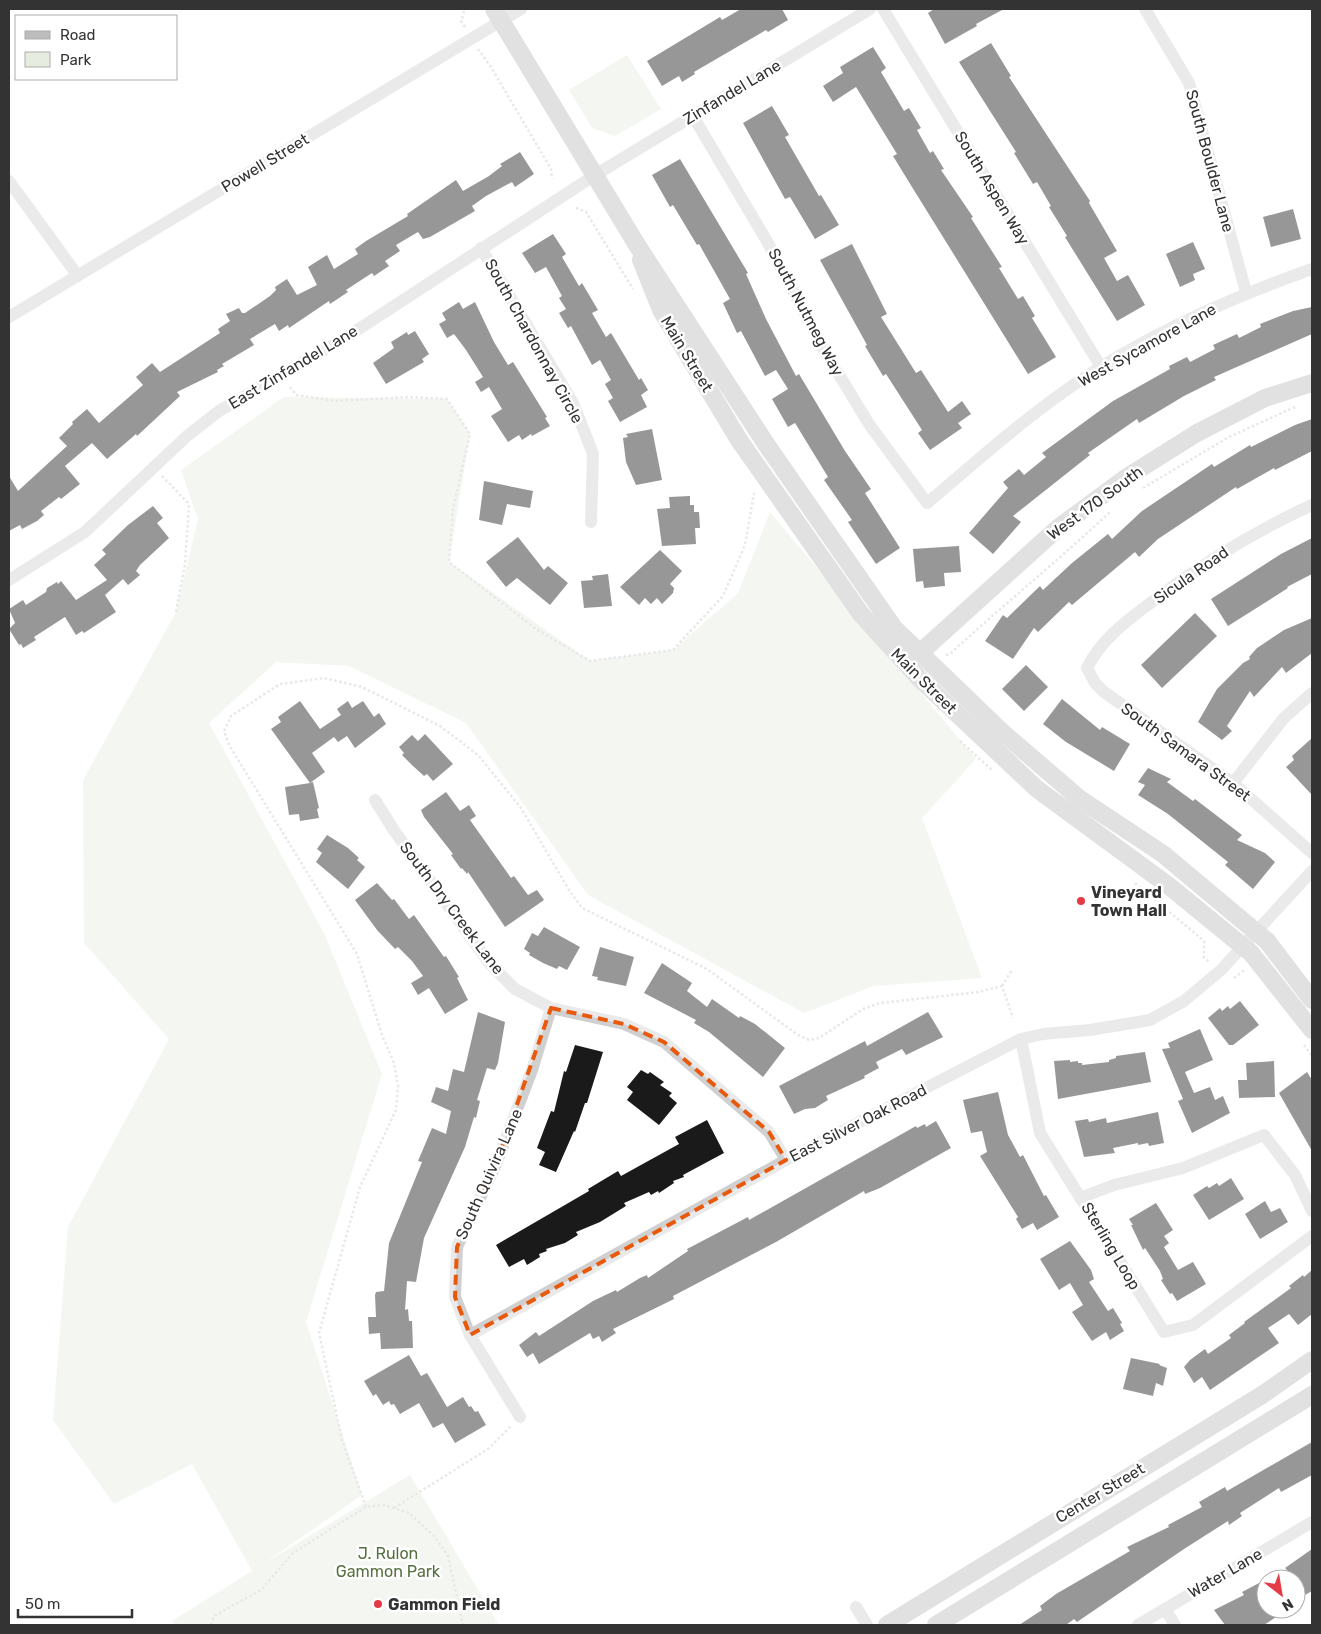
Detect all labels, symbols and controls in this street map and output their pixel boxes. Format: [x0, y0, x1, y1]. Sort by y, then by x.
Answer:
legend [15, 15, 178, 80]
text: Road [60, 26, 96, 44]
text: Park [60, 51, 91, 69]
street label: Zinfandel Lane [680, 55, 784, 129]
street label: South Boulder Lane [1182, 88, 1238, 234]
street label: South Aspen Way [951, 128, 1033, 248]
street label: Powell Street [218, 129, 312, 197]
street label: South Nutmeg Way [764, 245, 848, 379]
street label: South Chardonnay Circle [481, 255, 587, 427]
street label: West Sycamore Lane [1075, 299, 1219, 391]
street label: Main Street [657, 313, 717, 395]
street label: East Zinfandel Lane [225, 321, 361, 413]
street label: West 170 South [1043, 462, 1147, 544]
street label: Sicula Road [1150, 542, 1232, 608]
street label: Main Street [887, 644, 961, 718]
street label: South Samara Street [1118, 699, 1254, 805]
street label: South Dry Creek Lane [396, 838, 508, 978]
place label: Vineyard Town Hall [1091, 883, 1167, 920]
marker: Vineyard Town Hall [1075, 895, 1087, 907]
street label: East Silver Oak Road [786, 1080, 930, 1166]
street label: South Quivira Lane [452, 1106, 526, 1242]
street label: Sterling Loop [1077, 1199, 1145, 1293]
street label: Center Street [1052, 1459, 1148, 1527]
park label: J. Rulon Gammon Park [336, 1544, 441, 1581]
street label: Water Lane [1184, 1544, 1266, 1602]
north arrow [1256, 1569, 1306, 1619]
scale bar [18, 1586, 131, 1618]
text: 50 m [25, 1595, 60, 1613]
place label: Gammon Field [388, 1595, 500, 1614]
text: N [1279, 1595, 1296, 1615]
marker: Gammon Field [372, 1598, 384, 1610]

